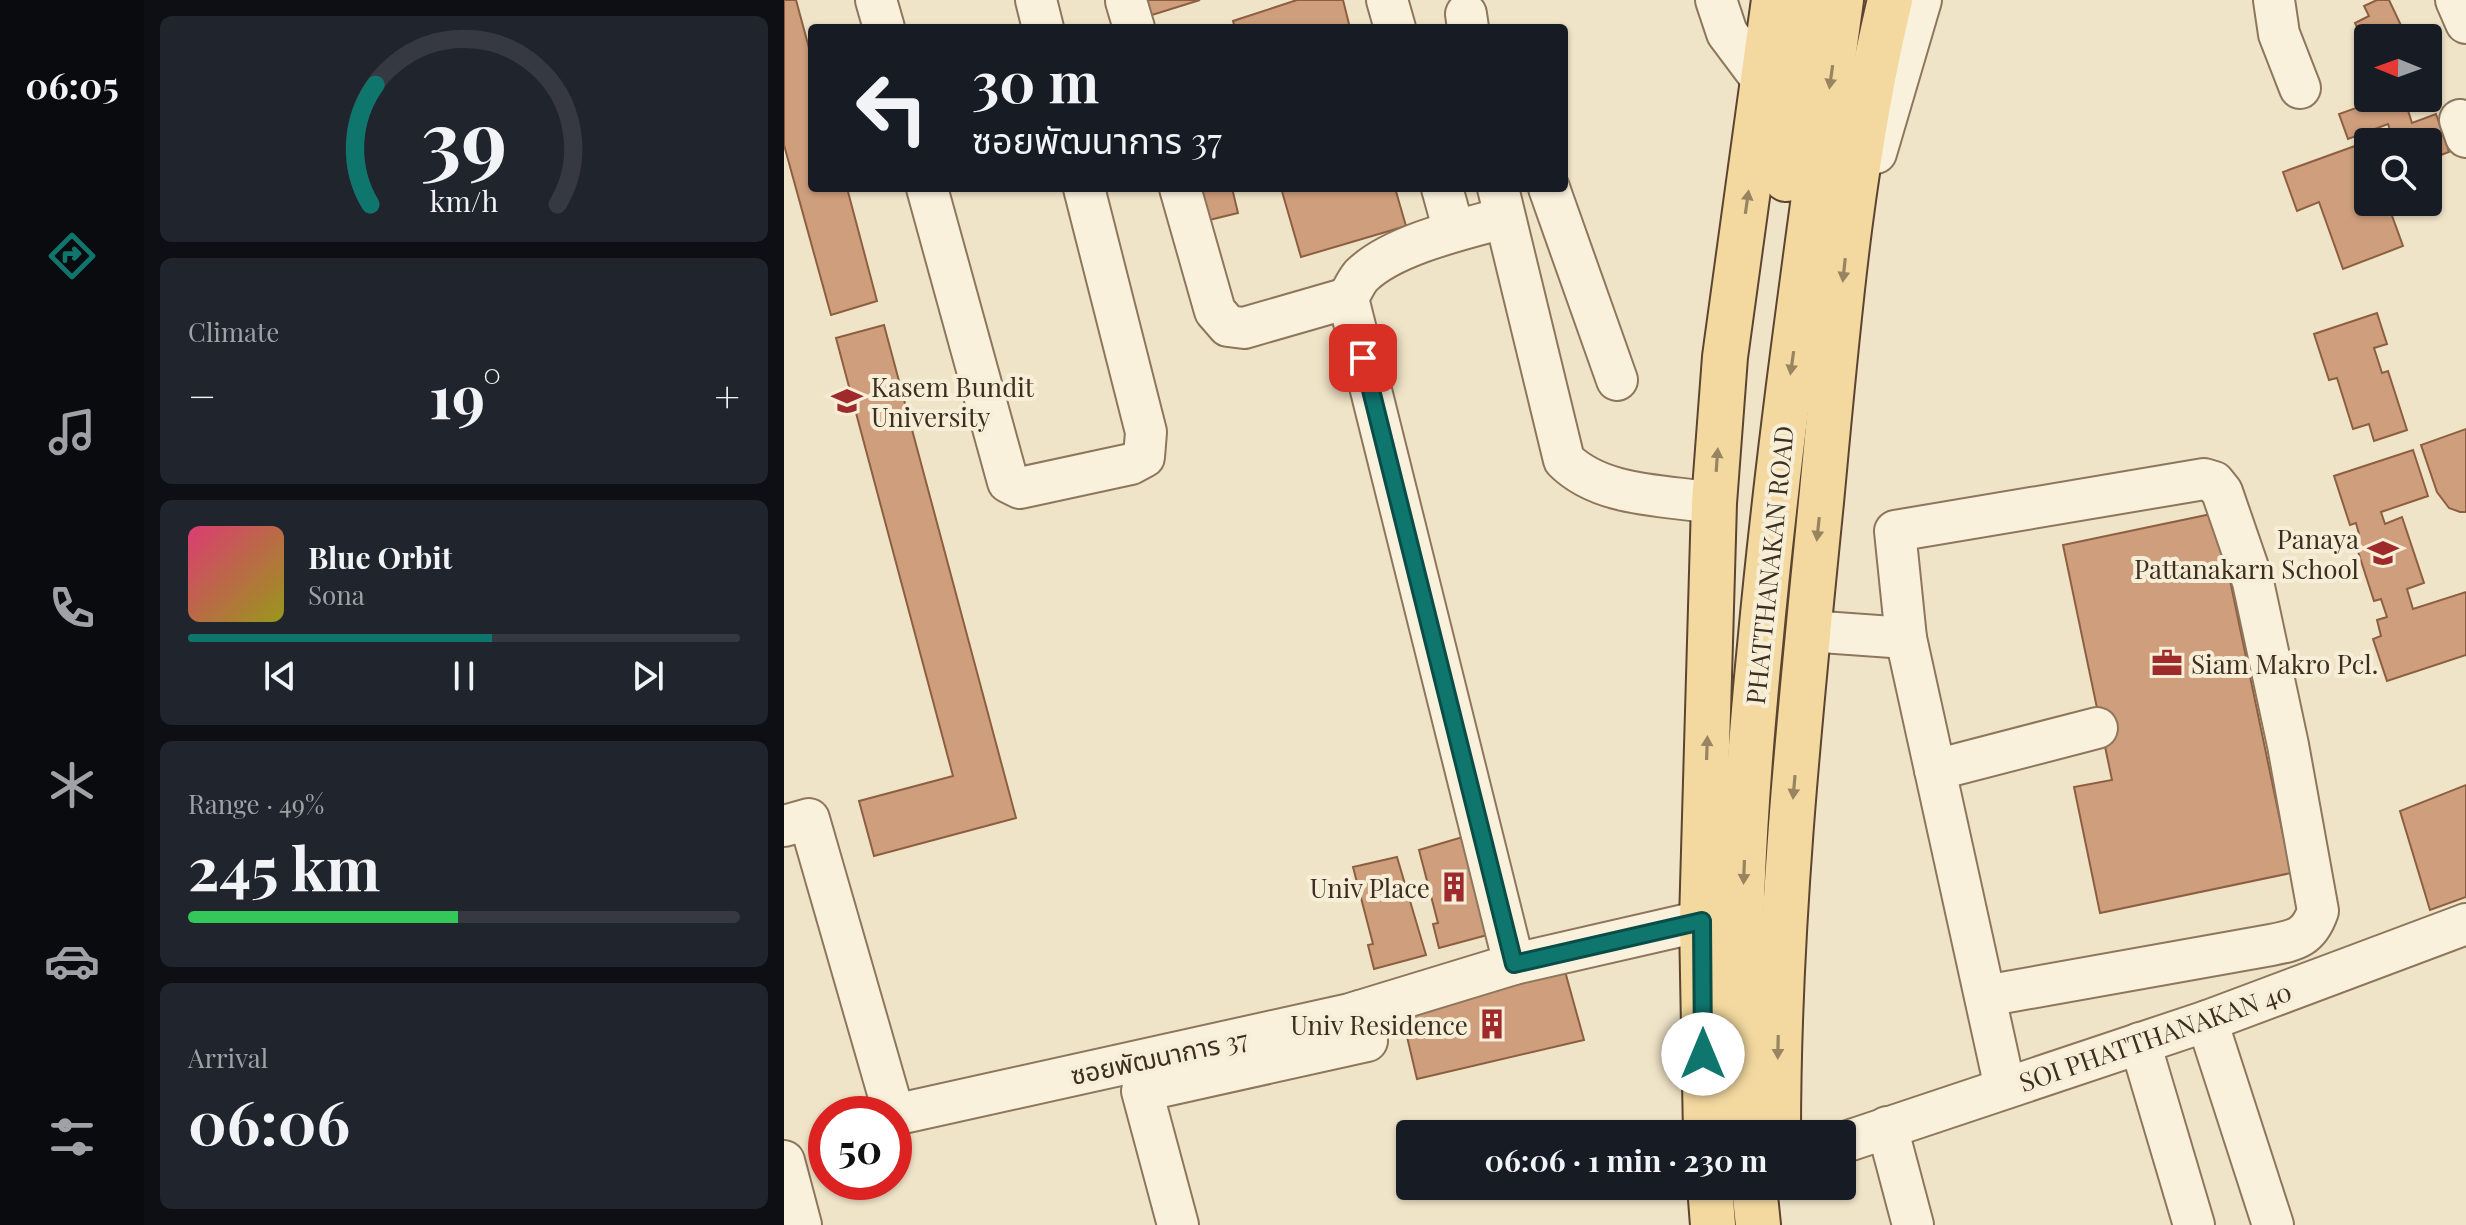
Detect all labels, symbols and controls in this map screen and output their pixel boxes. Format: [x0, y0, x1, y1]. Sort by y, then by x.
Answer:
north arrow [2354, 24, 2442, 112]
map controls [2354, 24, 2442, 216]
text: 30 m [972, 43, 1099, 118]
icon: left [840, 56, 944, 160]
text: 06:05 [25, 60, 119, 108]
one-way arrow [1824, 65, 1837, 90]
text: 39 [421, 80, 507, 191]
text: ซอยพัฒนาการ 37 [972, 115, 1222, 163]
button: search [2354, 128, 2442, 216]
text: km/h [430, 181, 498, 219]
one-way arrow [1740, 189, 1753, 214]
icon: directions [44, 228, 100, 284]
one-way arrow [1837, 258, 1850, 283]
text: Climate [188, 314, 279, 349]
pin [1329, 324, 1397, 392]
icon: arrive [1341, 336, 1385, 380]
one-way arrow [1785, 350, 1798, 375]
text: 19° [429, 354, 502, 434]
text: − [188, 365, 216, 424]
text: + [714, 365, 740, 424]
place label: Kasem Bundit University [871, 369, 1035, 434]
school or university icon: Kasem Bundit University [830, 384, 864, 418]
icon: music [44, 404, 100, 460]
street label: PHATTHANAKAN ROAD [1737, 424, 1801, 706]
one-way arrow [1711, 447, 1724, 472]
one-way arrow [1811, 516, 1824, 541]
place label: Panaya Pattanakarn School [2134, 521, 2359, 586]
school or university icon: Panaya Pattanakarn School [2366, 536, 2400, 570]
text: Blue Orbit [308, 537, 452, 577]
text: Sona [308, 577, 365, 612]
icon: phone [44, 580, 100, 636]
office icon: Siam Makro Pcl. [2150, 646, 2184, 680]
place label: Siam Makro Pcl. [2191, 646, 2378, 681]
icon: previous [258, 654, 302, 698]
icon: pause [442, 654, 486, 698]
icon: next [626, 654, 670, 698]
one-way arrow [1700, 735, 1713, 760]
icon: climate [44, 757, 100, 813]
one-way arrow [1787, 775, 1800, 800]
text: Range · 49% [188, 786, 324, 821]
text: 245 km [188, 826, 380, 906]
one-way arrow [1738, 860, 1751, 885]
place label: Univ Place [1310, 870, 1430, 905]
building icon: Univ Place [1437, 870, 1471, 904]
icon: car [44, 933, 100, 989]
street label: SOI PHATTHANAKAN 40 [2014, 973, 2296, 1099]
place label: Univ Residence [1290, 1007, 1468, 1042]
building icon: Univ Residence [1475, 1007, 1509, 1041]
position arrow [1661, 1012, 1745, 1096]
street label: ซอยพัฒนาการ 37 [1067, 1020, 1251, 1092]
one-way arrow [1772, 1035, 1784, 1060]
text: Arrival [188, 1040, 268, 1075]
text: 06:06 [188, 1080, 350, 1160]
speed limit sign: 50 [808, 1096, 912, 1200]
icon: filters [44, 1109, 100, 1165]
text: 06:06 · 1 min · 230 m [1485, 1140, 1767, 1180]

